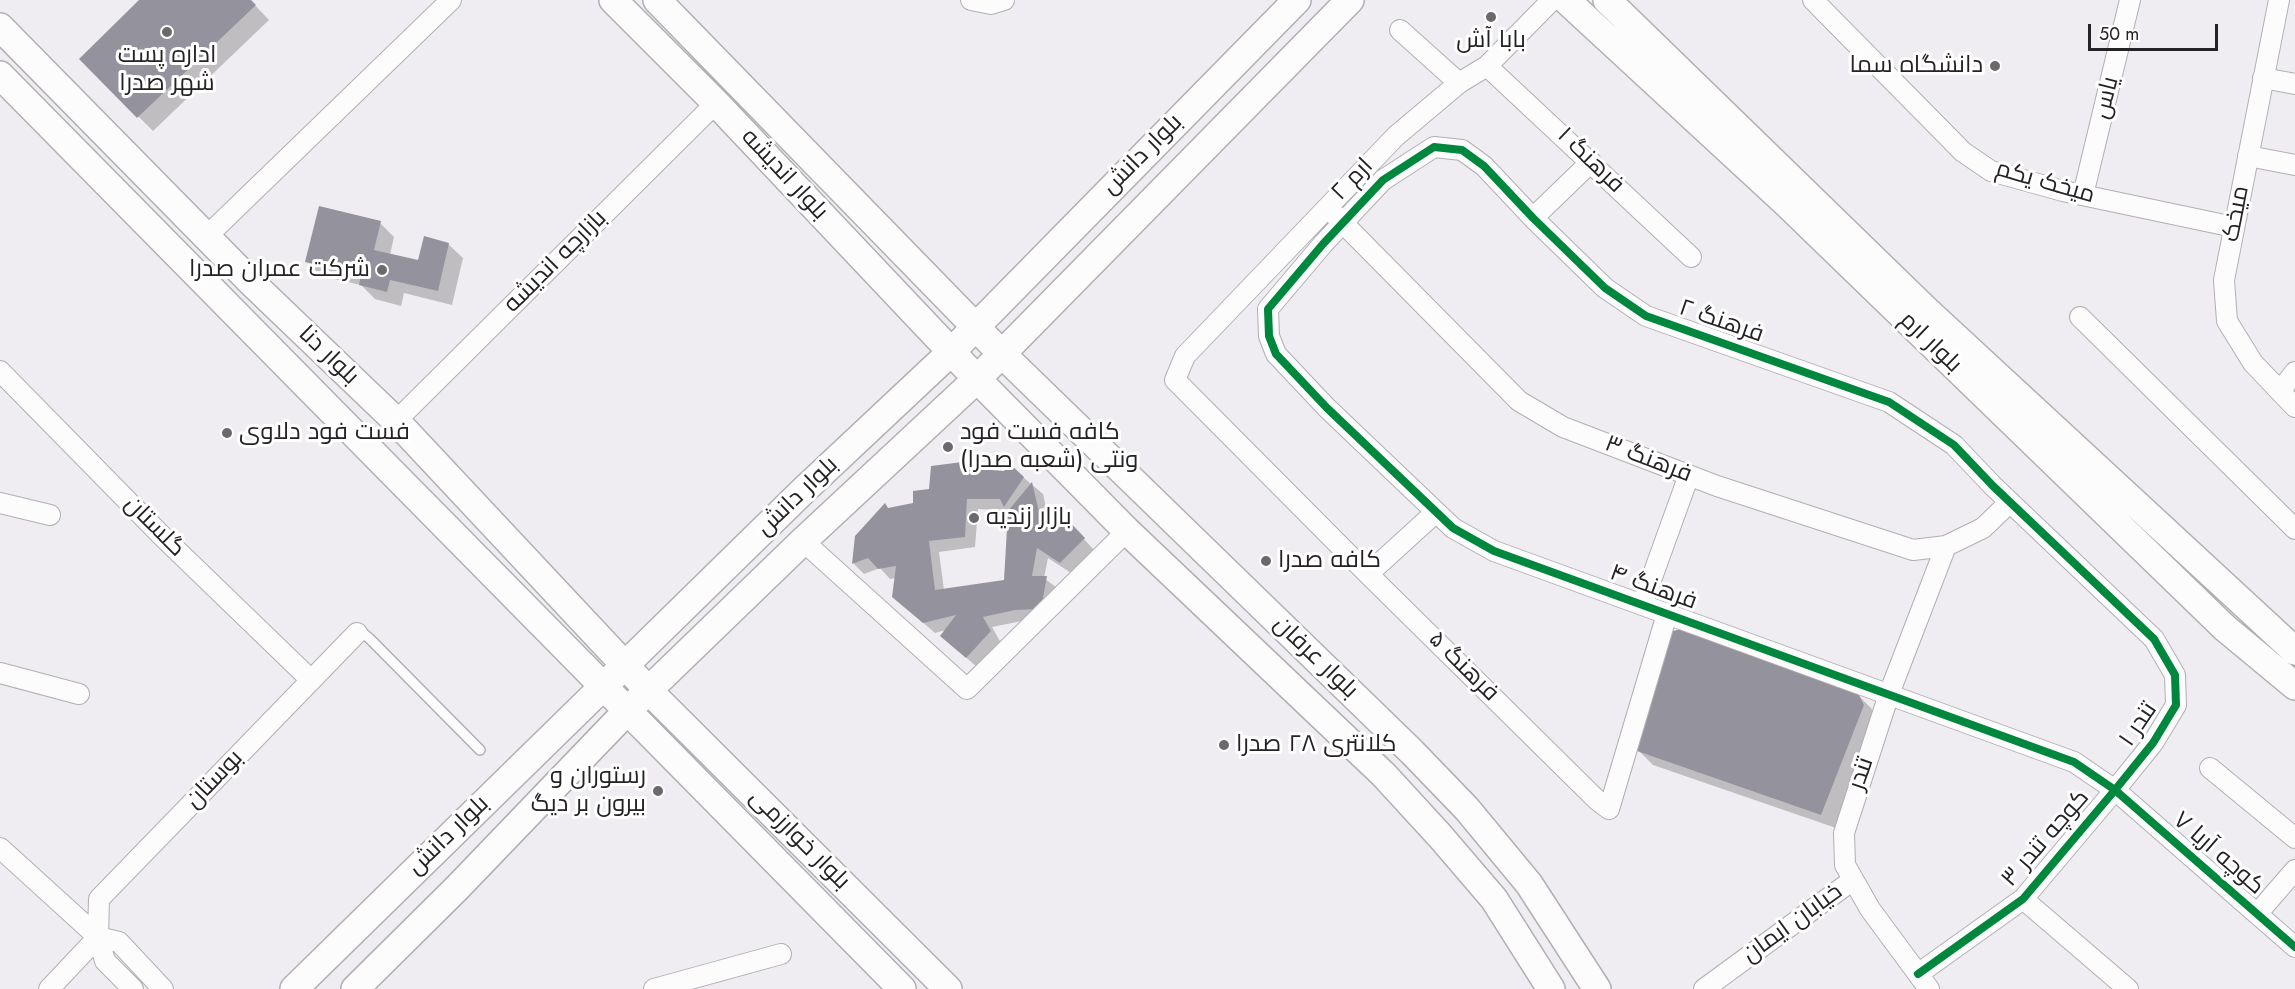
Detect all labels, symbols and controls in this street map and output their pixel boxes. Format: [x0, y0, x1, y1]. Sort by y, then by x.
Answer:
marker: بابا آش [1484, 10, 1498, 24]
scale bar [2091, 12, 2222, 50]
text: 50 m [2099, 21, 2139, 47]
marker: اداره پست شهر صدرا [160, 25, 174, 39]
place label: بابا آش [1456, 27, 1526, 55]
place label: اداره پست شهر صدرا [118, 42, 216, 98]
place label: دانشگاه سما [1849, 52, 1983, 80]
marker: دانشگاه سما [1988, 59, 2002, 73]
street label: یاس [2088, 74, 2126, 122]
street label: بلوار دانش [1097, 109, 1189, 201]
street label: فرهنگ ۱ [1550, 122, 1630, 200]
street label: بلوار اندیشه [735, 123, 833, 227]
street label: ارم ۲ [1326, 153, 1380, 207]
street label: میخک یکم [1992, 155, 2098, 211]
street label: میخک [2217, 183, 2257, 245]
street label: بازارچه اندیشه [499, 205, 613, 319]
place label: شرکت عمران صدرا [189, 256, 370, 284]
marker: شرکت عمران صدرا [375, 263, 389, 277]
street label: فرهنگ ۲ [1675, 294, 1767, 350]
street label: بلوار ارم [1893, 306, 1967, 380]
street label: بلوار دنا [292, 320, 364, 392]
place label: فست فود دلاوی [239, 419, 410, 447]
place label: کافه فست فود ونتی (شعبه صدرا) [960, 419, 1138, 475]
marker: فست فود دلاوی [220, 426, 234, 440]
street label: فرهنگ ۳ [1600, 430, 1696, 490]
marker: کافه فست فود ونتی (شعبه صدرا) [941, 440, 955, 454]
street label: بلوار دانش [751, 451, 845, 543]
street label: گلستان [118, 491, 190, 563]
place label: بازار زندیه [986, 504, 1072, 532]
marker: بازار زندیه [967, 511, 981, 525]
place label: کافه صدرا [1278, 547, 1381, 575]
marker: کافه صدرا [1259, 554, 1273, 568]
street label: فرهنگ ۴ [1605, 559, 1701, 617]
street label: بلوار عرفان [1267, 611, 1363, 705]
street label: فرهنگ ۵ [1422, 626, 1504, 708]
street label: تندر ۱ [2114, 697, 2164, 753]
place label: کلانتری ۲۸ صدرا [1236, 731, 1397, 759]
marker: کلانتری ۲۸ صدرا [1217, 738, 1231, 752]
street label: بوستان [180, 745, 250, 815]
street label: تندر [1843, 754, 1881, 794]
place label: رستوران و بیرون بر دیگ [531, 763, 646, 819]
marker: رستوران و بیرون بر دیگ [651, 784, 665, 798]
street label: بلوار خوارزمی [743, 784, 855, 896]
street label: کوچه تندر ۳ [1996, 785, 2096, 893]
street label: بلوار دانش [402, 790, 496, 882]
street label: کوچه آریا ۷ [2166, 806, 2270, 902]
street label: خیابان ایمان [1738, 878, 1848, 970]

